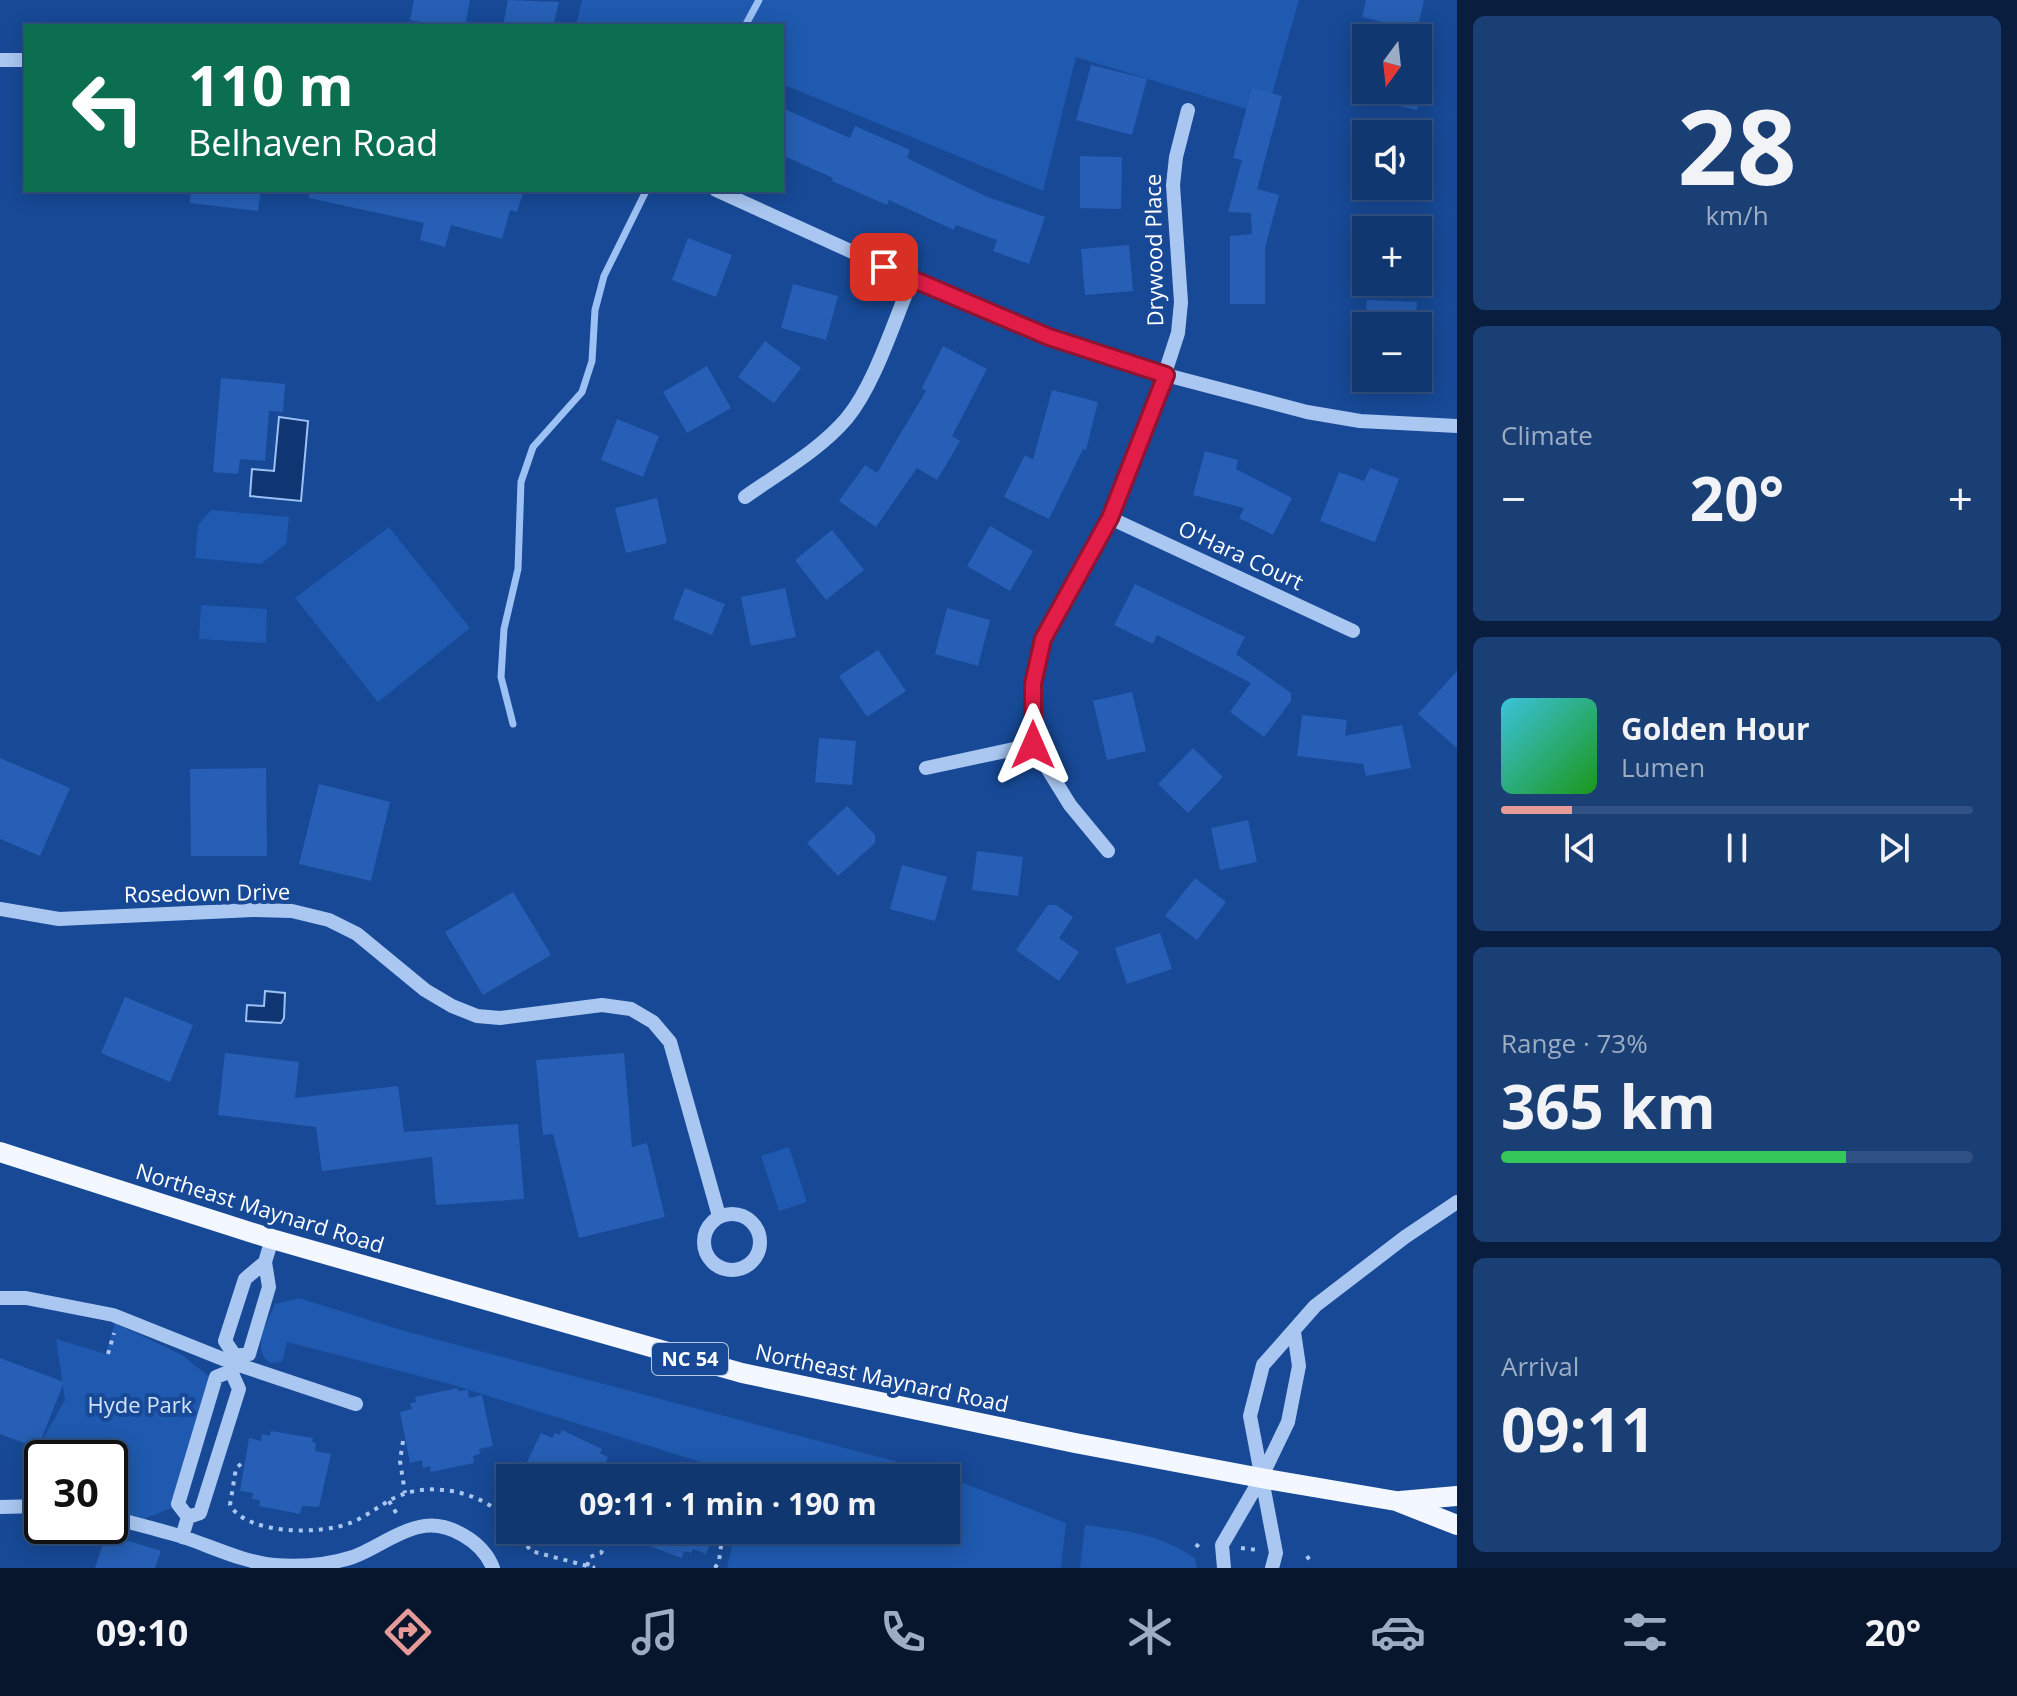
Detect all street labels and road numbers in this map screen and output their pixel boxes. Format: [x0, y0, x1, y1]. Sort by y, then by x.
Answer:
street label: Drywood Place [1137, 173, 1169, 327]
street label: O'Hara Court [1174, 512, 1309, 596]
street label: Rosedown Drive [124, 876, 290, 908]
street label: Northeast Maynard Road [132, 1155, 388, 1259]
street label: Northeast Maynard Road [753, 1336, 1012, 1419]
road number: NC 54 [652, 1343, 728, 1375]

